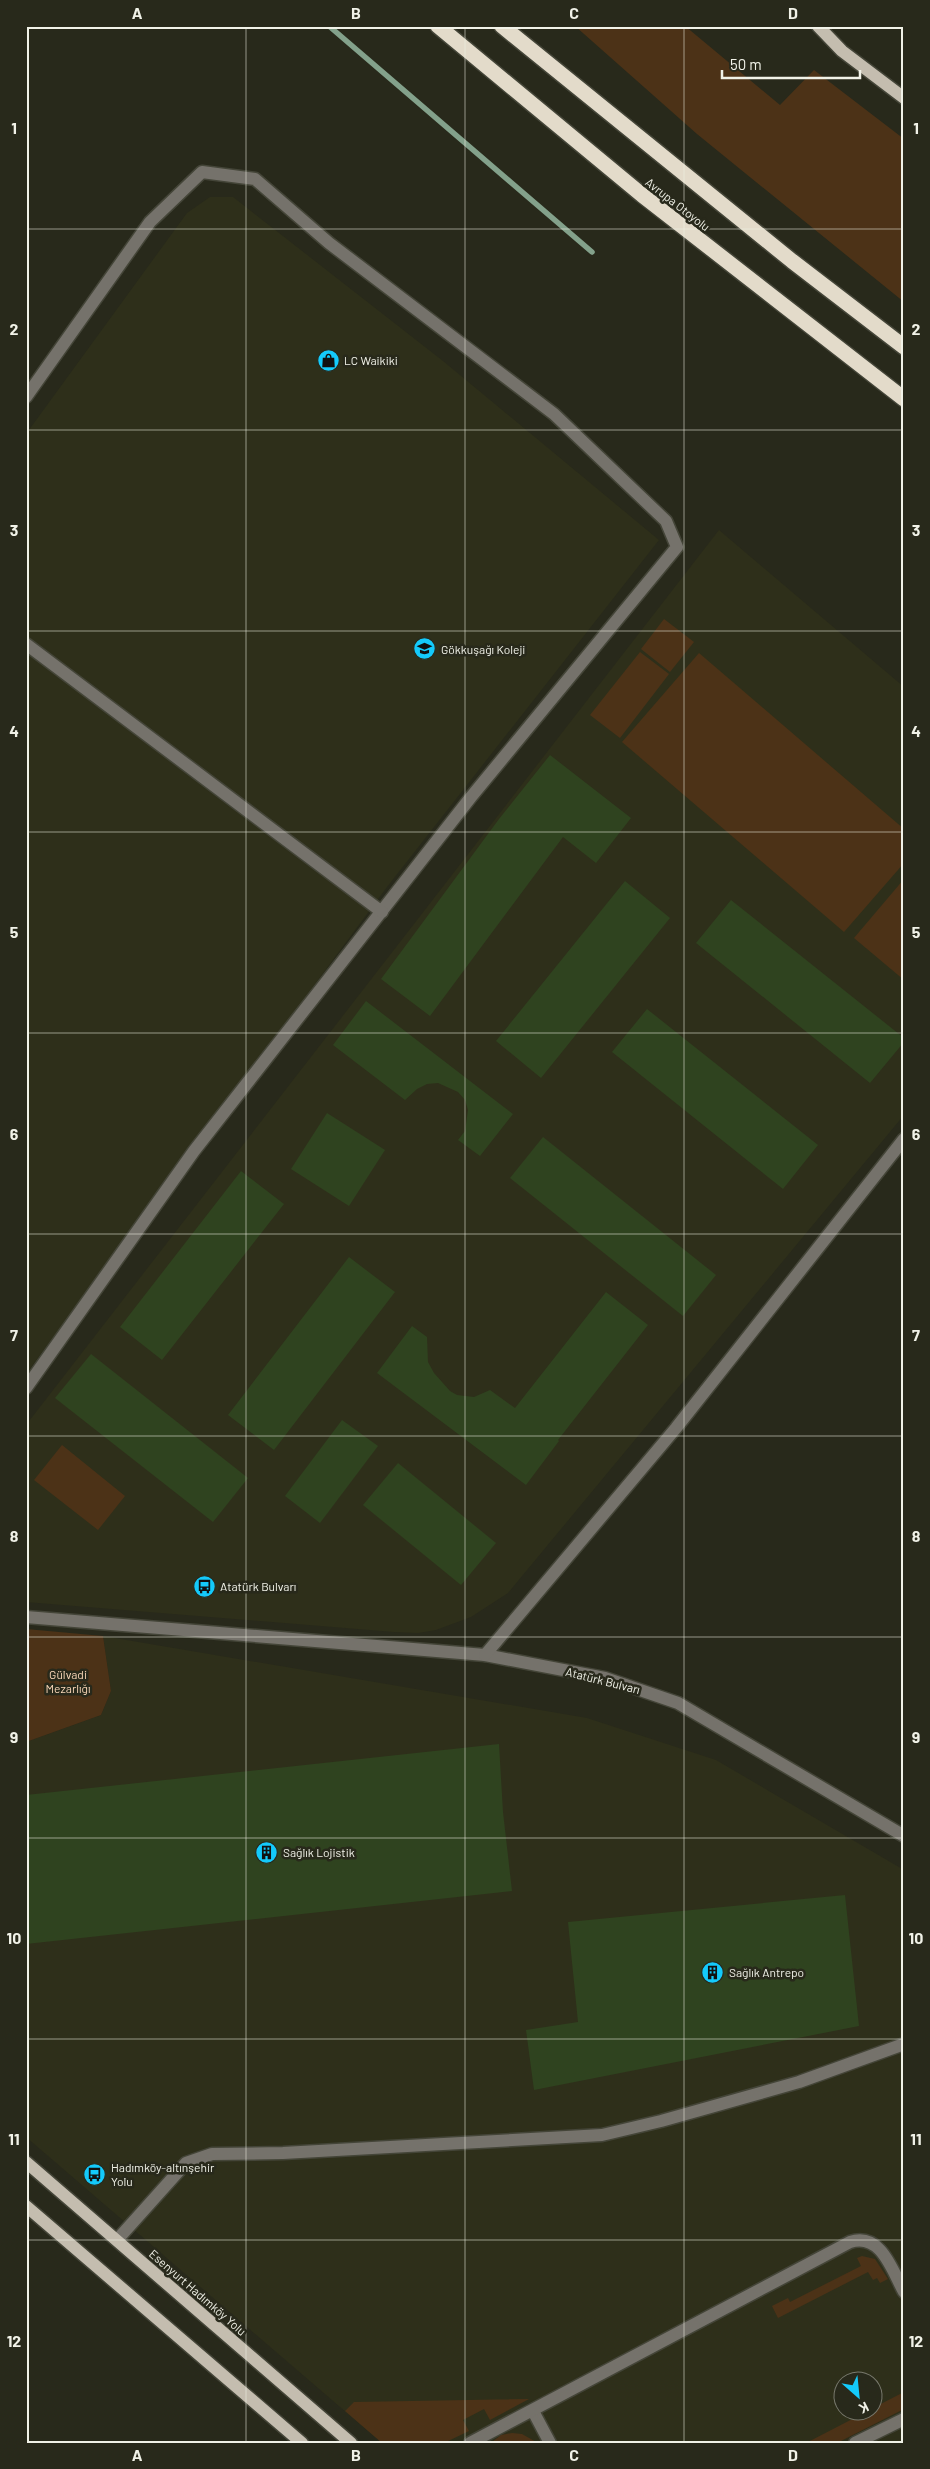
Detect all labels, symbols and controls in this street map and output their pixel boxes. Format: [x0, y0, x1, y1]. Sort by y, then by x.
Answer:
text: A [132, 3, 143, 22]
text: B [351, 3, 361, 22]
text: C [569, 3, 579, 22]
text: D [788, 3, 798, 22]
scale bar [722, 48, 860, 80]
text: 50 m [730, 55, 762, 73]
text: 1 [11, 118, 17, 137]
text: 1 [913, 118, 919, 137]
street label: Avrupa Otoyolu [643, 175, 713, 233]
text: 2 [10, 319, 19, 338]
text: 2 [912, 319, 921, 338]
shop icon: LC Waikiki [316, 348, 340, 372]
place label: LC Waikiki [344, 353, 398, 367]
text: 3 [10, 520, 18, 539]
text: 3 [912, 520, 920, 539]
school or university icon: Gökkuşağı Koleji [413, 637, 437, 661]
place label: Gökkuşağı Koleji [441, 642, 525, 656]
text: 4 [9, 721, 19, 740]
text: 4 [911, 721, 921, 740]
text: 5 [10, 922, 19, 941]
text: 5 [912, 922, 921, 941]
text: 6 [10, 1124, 19, 1143]
text: 6 [912, 1124, 921, 1143]
text: 7 [10, 1325, 18, 1344]
text: 7 [912, 1325, 920, 1344]
text: 8 [10, 1526, 19, 1545]
text: 8 [912, 1526, 921, 1545]
bus stop icon: Atatürk Bulvarı [192, 1574, 216, 1598]
place label: Atatürk Bulvarı [220, 1579, 296, 1593]
street label: Atatürk Bulvarı [564, 1664, 642, 1696]
park label: Gülvadi Mezarlığı [45, 1667, 91, 1695]
text: 9 [10, 1727, 18, 1746]
text: 9 [912, 1727, 920, 1746]
building icon: Sağlık Lojistik [255, 1840, 279, 1864]
place label: Sağlık Lojistik [283, 1845, 355, 1859]
text: 10 [7, 1928, 21, 1947]
text: 10 [909, 1928, 923, 1947]
building icon: Sağlık Antrepo [701, 1960, 725, 1984]
place label: Sağlık Antrepo [729, 1965, 804, 1979]
text: 11 [8, 2129, 20, 2148]
text: 11 [910, 2129, 922, 2148]
place label: Hadımköy-altınşehir Yolu [111, 2160, 215, 2188]
bus stop icon: Hadımköy-altınşehir Yolu [83, 2162, 107, 2186]
street label: Esenyurt Hadımköy Yolu [147, 2246, 249, 2338]
text: 12 [7, 2331, 21, 2350]
text: 12 [909, 2331, 923, 2350]
north arrow [832, 2372, 882, 2422]
text: K [856, 2398, 872, 2418]
text: A [132, 2445, 143, 2464]
text: B [351, 2445, 361, 2464]
text: C [569, 2445, 579, 2464]
text: D [788, 2445, 798, 2464]

